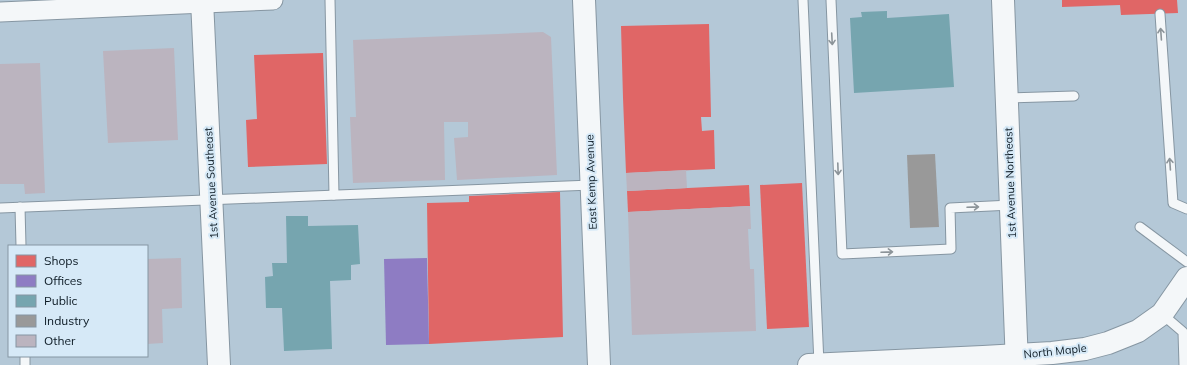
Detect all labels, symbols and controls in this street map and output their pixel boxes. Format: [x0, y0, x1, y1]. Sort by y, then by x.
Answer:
one-way arrow [1158, 28, 1165, 41]
one-way arrow [829, 32, 836, 45]
street label: 1st Avenue Southeast [201, 127, 221, 239]
street label: 1st Avenue Northeast [1001, 127, 1019, 239]
street label: East Kemp Avenue [582, 134, 600, 230]
one-way arrow [1167, 158, 1174, 171]
one-way arrow [834, 162, 842, 175]
one-way arrow [966, 203, 979, 211]
legend [8, 245, 148, 357]
one-way arrow [880, 248, 893, 256]
text: Shops [44, 253, 79, 268]
text: Offices [44, 273, 82, 288]
text: Public [44, 293, 78, 308]
text: Industry [44, 313, 90, 328]
text: Other [44, 333, 76, 348]
street label: North Maple [1023, 341, 1087, 361]

